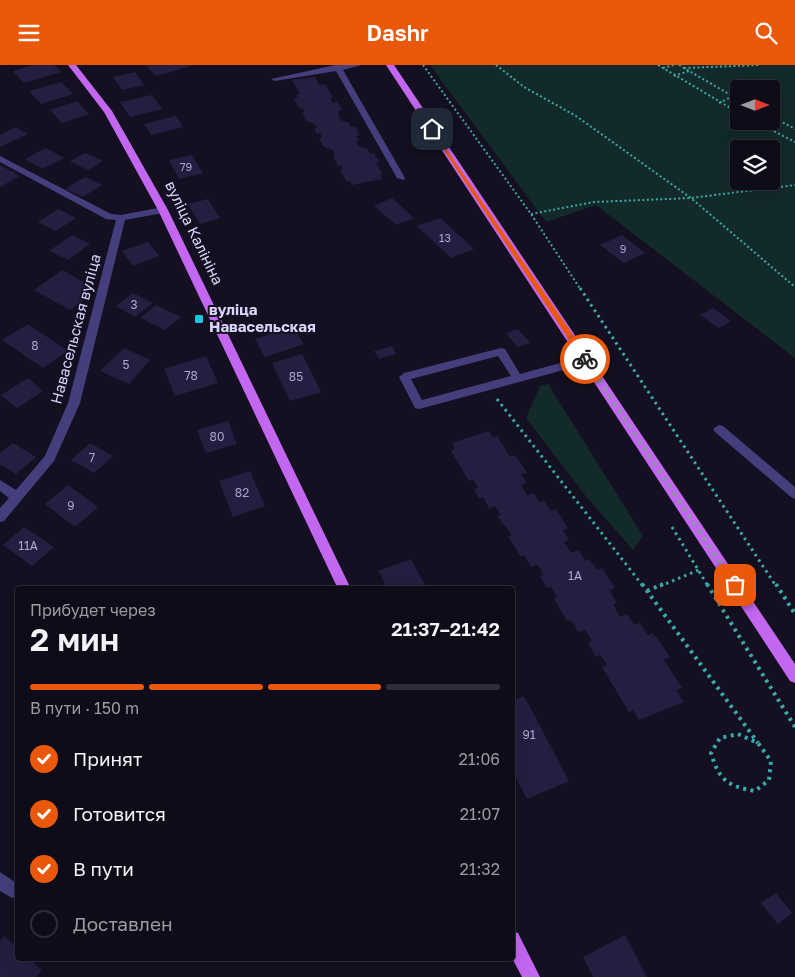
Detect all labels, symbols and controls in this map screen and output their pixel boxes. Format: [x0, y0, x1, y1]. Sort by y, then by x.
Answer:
icon: menu [15, 19, 43, 47]
text: Dashr [366, 19, 429, 46]
icon: search [752, 19, 780, 47]
north arrow [730, 80, 780, 130]
map controls [730, 80, 780, 190]
pin [411, 108, 453, 150]
icon: home [418, 115, 446, 143]
button: layers [730, 140, 780, 190]
house number: 79 [180, 160, 192, 173]
street label: вуліца Калініна [162, 178, 228, 287]
house number: 13 [439, 231, 451, 244]
house number: 9 [620, 242, 626, 255]
street label: Навасельская вуліца [46, 252, 104, 406]
house number: 3 [130, 297, 138, 312]
place label: вуліца Навасельская [209, 300, 316, 335]
marker: вуліца Навасельская [193, 313, 205, 325]
courier [560, 334, 610, 384]
house number: 8 [31, 338, 39, 353]
icon: bike [571, 345, 599, 373]
house number: 5 [123, 357, 130, 372]
house number: 78 [184, 368, 198, 383]
house number: 85 [289, 369, 303, 384]
house number: 80 [210, 429, 224, 444]
house number: 7 [89, 450, 95, 465]
house number: 82 [235, 485, 249, 500]
house number: 9 [67, 498, 75, 513]
house number: 11А [18, 538, 38, 553]
pin [714, 564, 756, 606]
house number: 1А [568, 568, 582, 583]
icon: bag [721, 571, 749, 599]
text: Прибудет через [30, 600, 156, 620]
text: 21:37–21:42 [391, 617, 500, 640]
text: 2 мин [30, 620, 119, 658]
text: В пути · 150 m [30, 698, 139, 718]
house number: 91 [522, 727, 536, 742]
icon: check [30, 745, 58, 773]
text: Принят [73, 747, 142, 770]
text: 21:06 [459, 749, 500, 769]
icon: check [30, 800, 58, 828]
text: Готовится [73, 802, 166, 825]
text: 21:07 [460, 804, 500, 824]
icon: check [30, 855, 58, 883]
text: В пути [73, 857, 134, 880]
text: 21:32 [460, 859, 500, 879]
text: Доставлен [73, 912, 173, 935]

